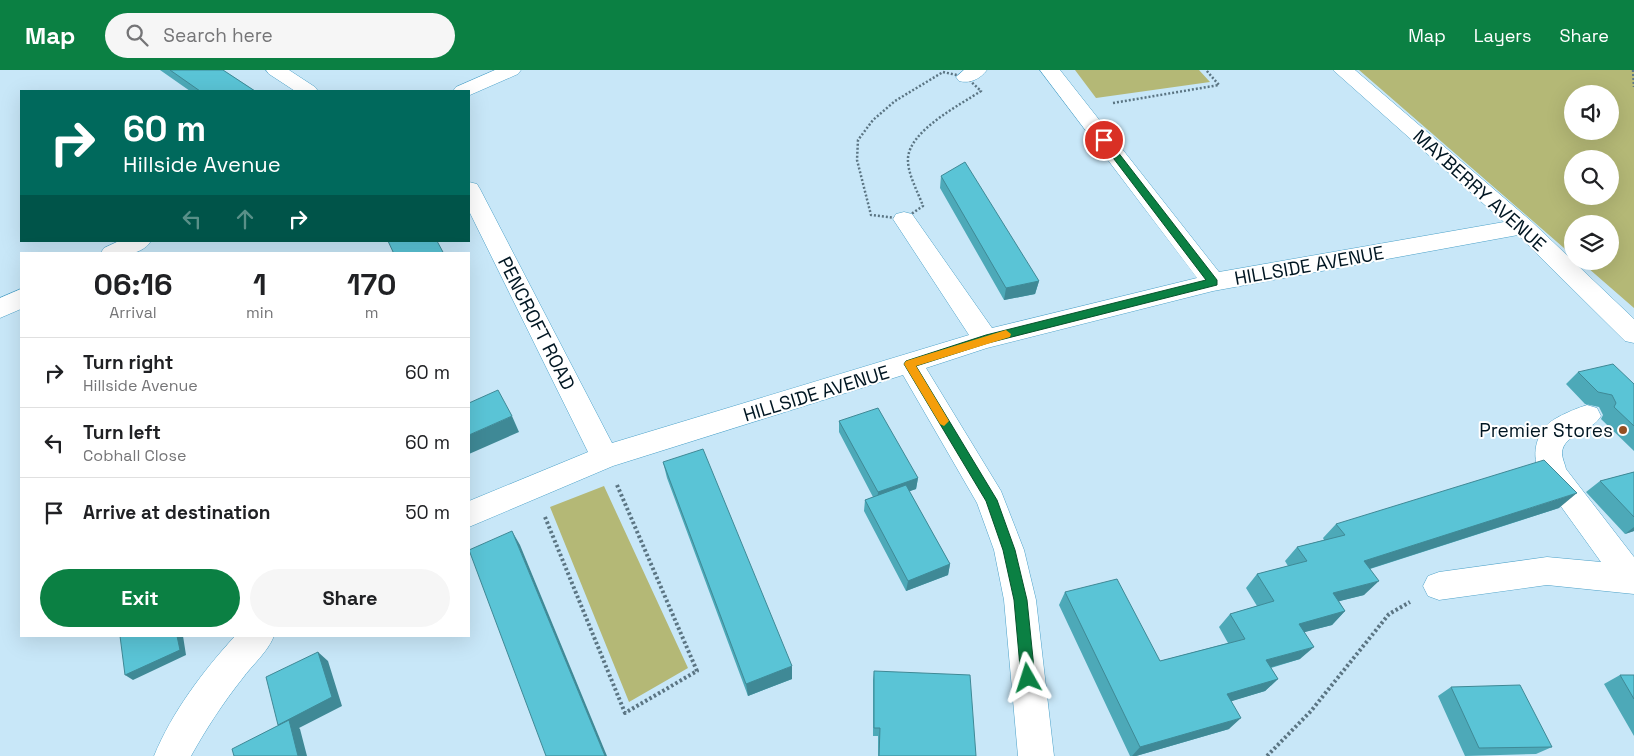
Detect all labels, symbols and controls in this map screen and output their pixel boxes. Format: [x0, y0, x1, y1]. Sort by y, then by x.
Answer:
search box [105, 13, 455, 58]
text: Map [25, 20, 75, 51]
icon: search [123, 21, 151, 49]
text: Search here [163, 23, 273, 48]
text: Map [1408, 24, 1446, 47]
text: Layers [1474, 24, 1531, 47]
text: Share [1559, 24, 1609, 47]
map controls [1564, 85, 1619, 270]
button: sound [1564, 85, 1619, 140]
text: 60 m [123, 107, 206, 151]
icon: right [40, 110, 105, 175]
pin [1083, 119, 1125, 161]
street label: MAYBERRY AVENUE [1408, 124, 1552, 257]
icon: arrive [1090, 126, 1118, 154]
text: Hillside Avenue [123, 150, 281, 178]
button: search [1564, 150, 1619, 205]
icon: left [178, 205, 206, 233]
icon: ahead [231, 205, 259, 233]
icon: right [284, 205, 312, 233]
button: layers [1564, 215, 1619, 270]
street label: HILLSIDE AVENUE [1232, 240, 1386, 291]
street label: PENCROFT ROAD [492, 252, 581, 394]
text: 06:16 [93, 265, 173, 304]
text: 1 [253, 265, 267, 304]
text: 170 [347, 265, 396, 304]
text: Arrival [109, 302, 157, 323]
text: min [246, 302, 274, 323]
text: m [365, 302, 379, 323]
text: Turn right [83, 350, 173, 375]
icon: right [40, 359, 68, 387]
street label: HILLSIDE AVENUE [740, 359, 892, 428]
text: 60 m [405, 360, 450, 385]
text: Hillside Avenue [83, 375, 198, 396]
place label: Premier Stores [1479, 418, 1613, 443]
text: Turn left [83, 420, 161, 445]
marker: Premier Stores [1617, 424, 1629, 436]
icon: left [40, 429, 68, 457]
text: 60 m [405, 430, 450, 455]
text: Cobhall Close [83, 445, 186, 466]
icon: arrive [40, 499, 68, 527]
text: Arrive at destination [83, 500, 271, 525]
text: 50 m [405, 500, 450, 525]
button: Exit [40, 569, 240, 627]
button: Share [250, 569, 450, 627]
position arrow [1001, 651, 1053, 703]

